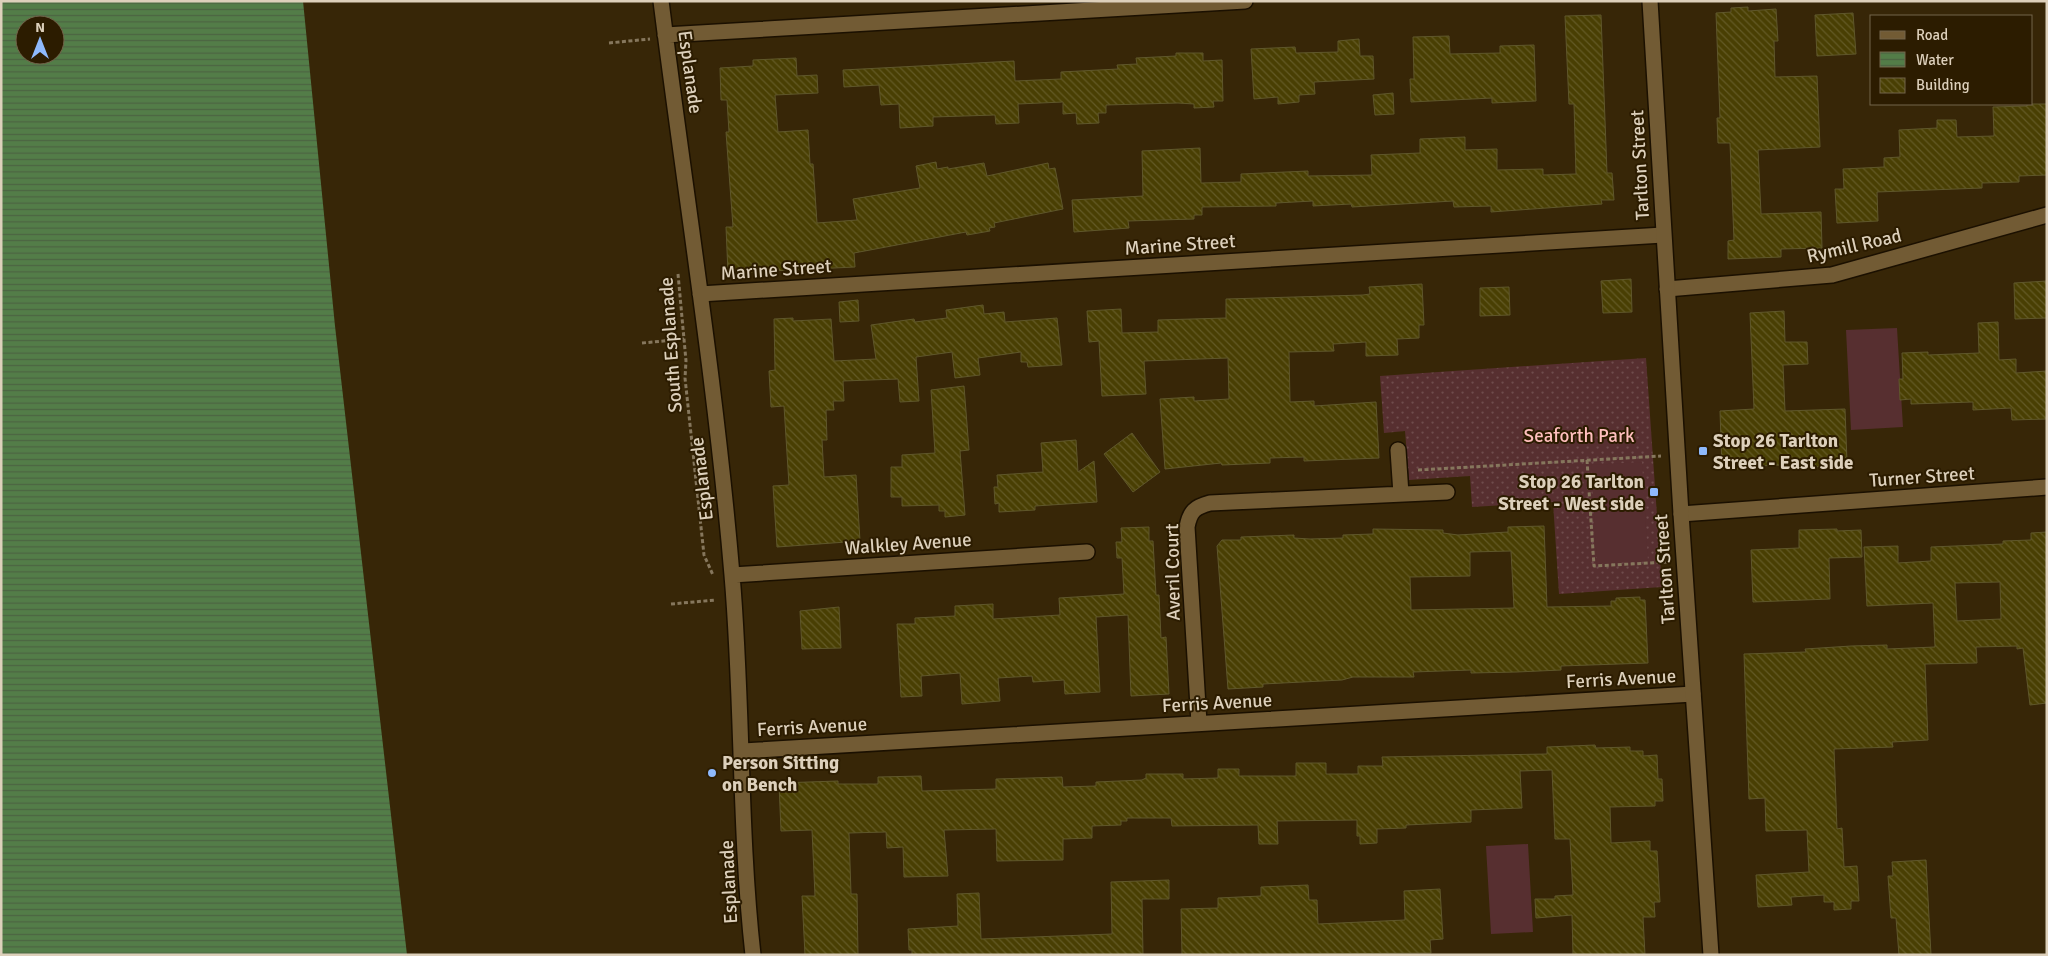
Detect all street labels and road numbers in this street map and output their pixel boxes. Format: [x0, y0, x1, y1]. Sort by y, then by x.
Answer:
street label: Esplanade [672, 29, 708, 115]
street label: Tarlton Street [1625, 109, 1655, 221]
street label: Rymill Road [1805, 223, 1904, 269]
street label: Marine Street [1124, 229, 1237, 261]
street label: Marine Street [720, 254, 833, 286]
street label: South Esplanade [654, 276, 688, 414]
street label: Esplanade [685, 436, 719, 522]
street label: Turner Street [1869, 461, 1976, 493]
street label: Tarlton Street [1649, 513, 1681, 625]
street label: Averil Court [1160, 523, 1186, 621]
street label: Walkley Avenue [844, 528, 972, 560]
street label: Ferris Avenue [1565, 664, 1677, 694]
street label: Ferris Avenue [1161, 688, 1273, 718]
street label: Ferris Avenue [756, 712, 868, 742]
street label: Esplanade [715, 839, 743, 924]

